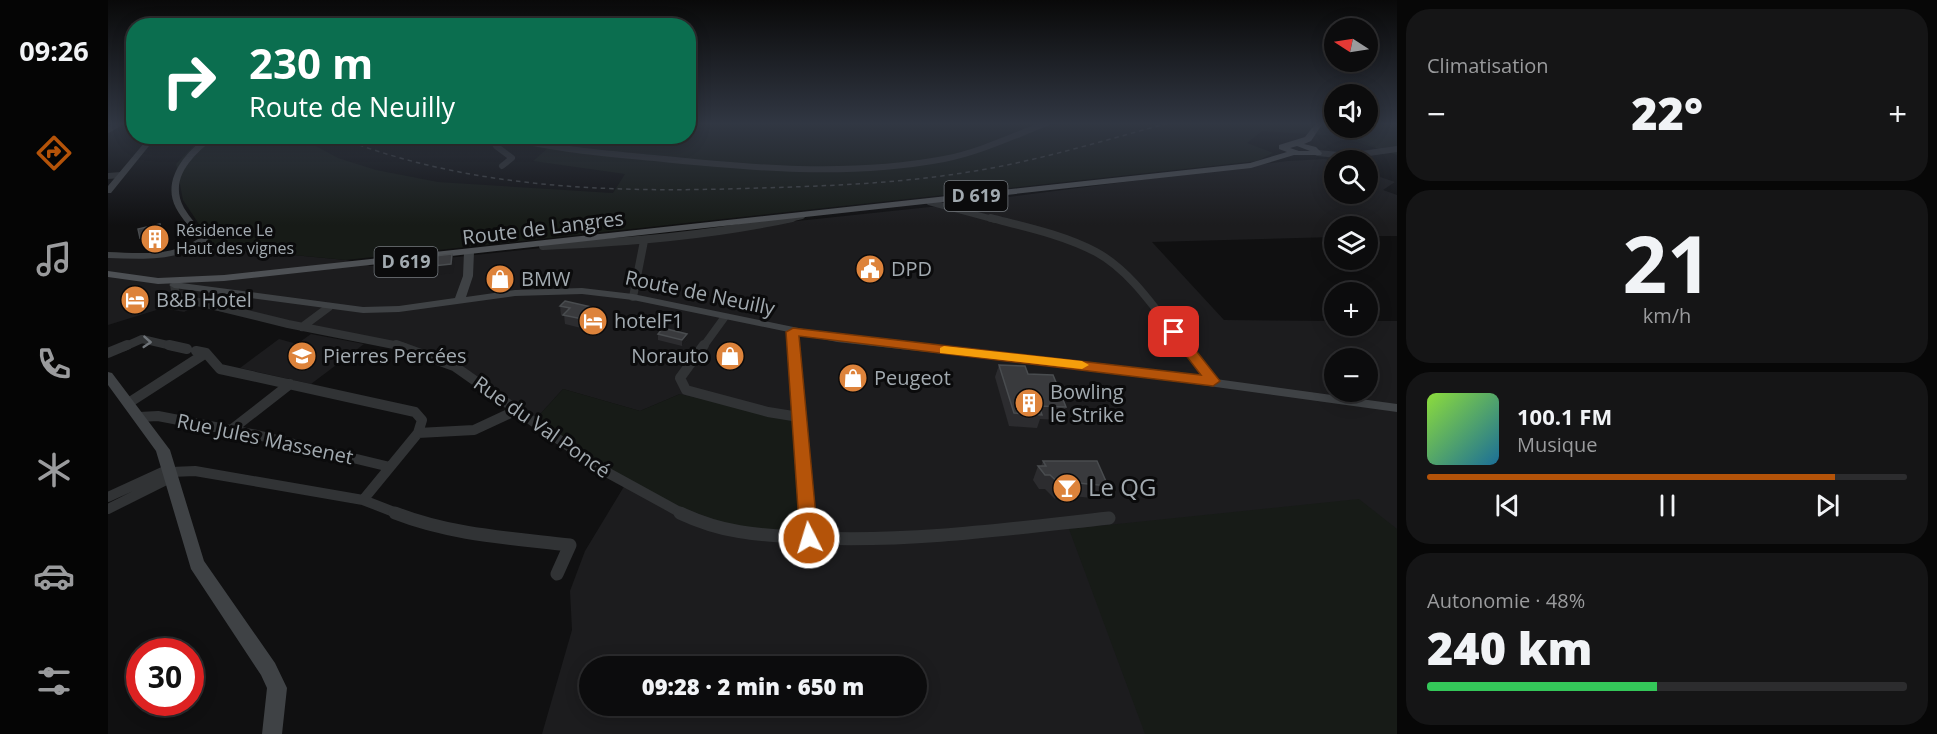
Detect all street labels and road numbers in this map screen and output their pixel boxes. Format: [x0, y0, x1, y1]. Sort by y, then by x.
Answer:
road number: D 619 [944, 181, 1008, 211]
street label: Route de Langres [461, 204, 625, 251]
road number: D 619 [374, 247, 438, 277]
street label: Route de Neuilly [623, 263, 778, 322]
street label: Rue du Val Poncé [469, 369, 616, 484]
street label: Rue Jules Massenet [174, 407, 356, 470]

